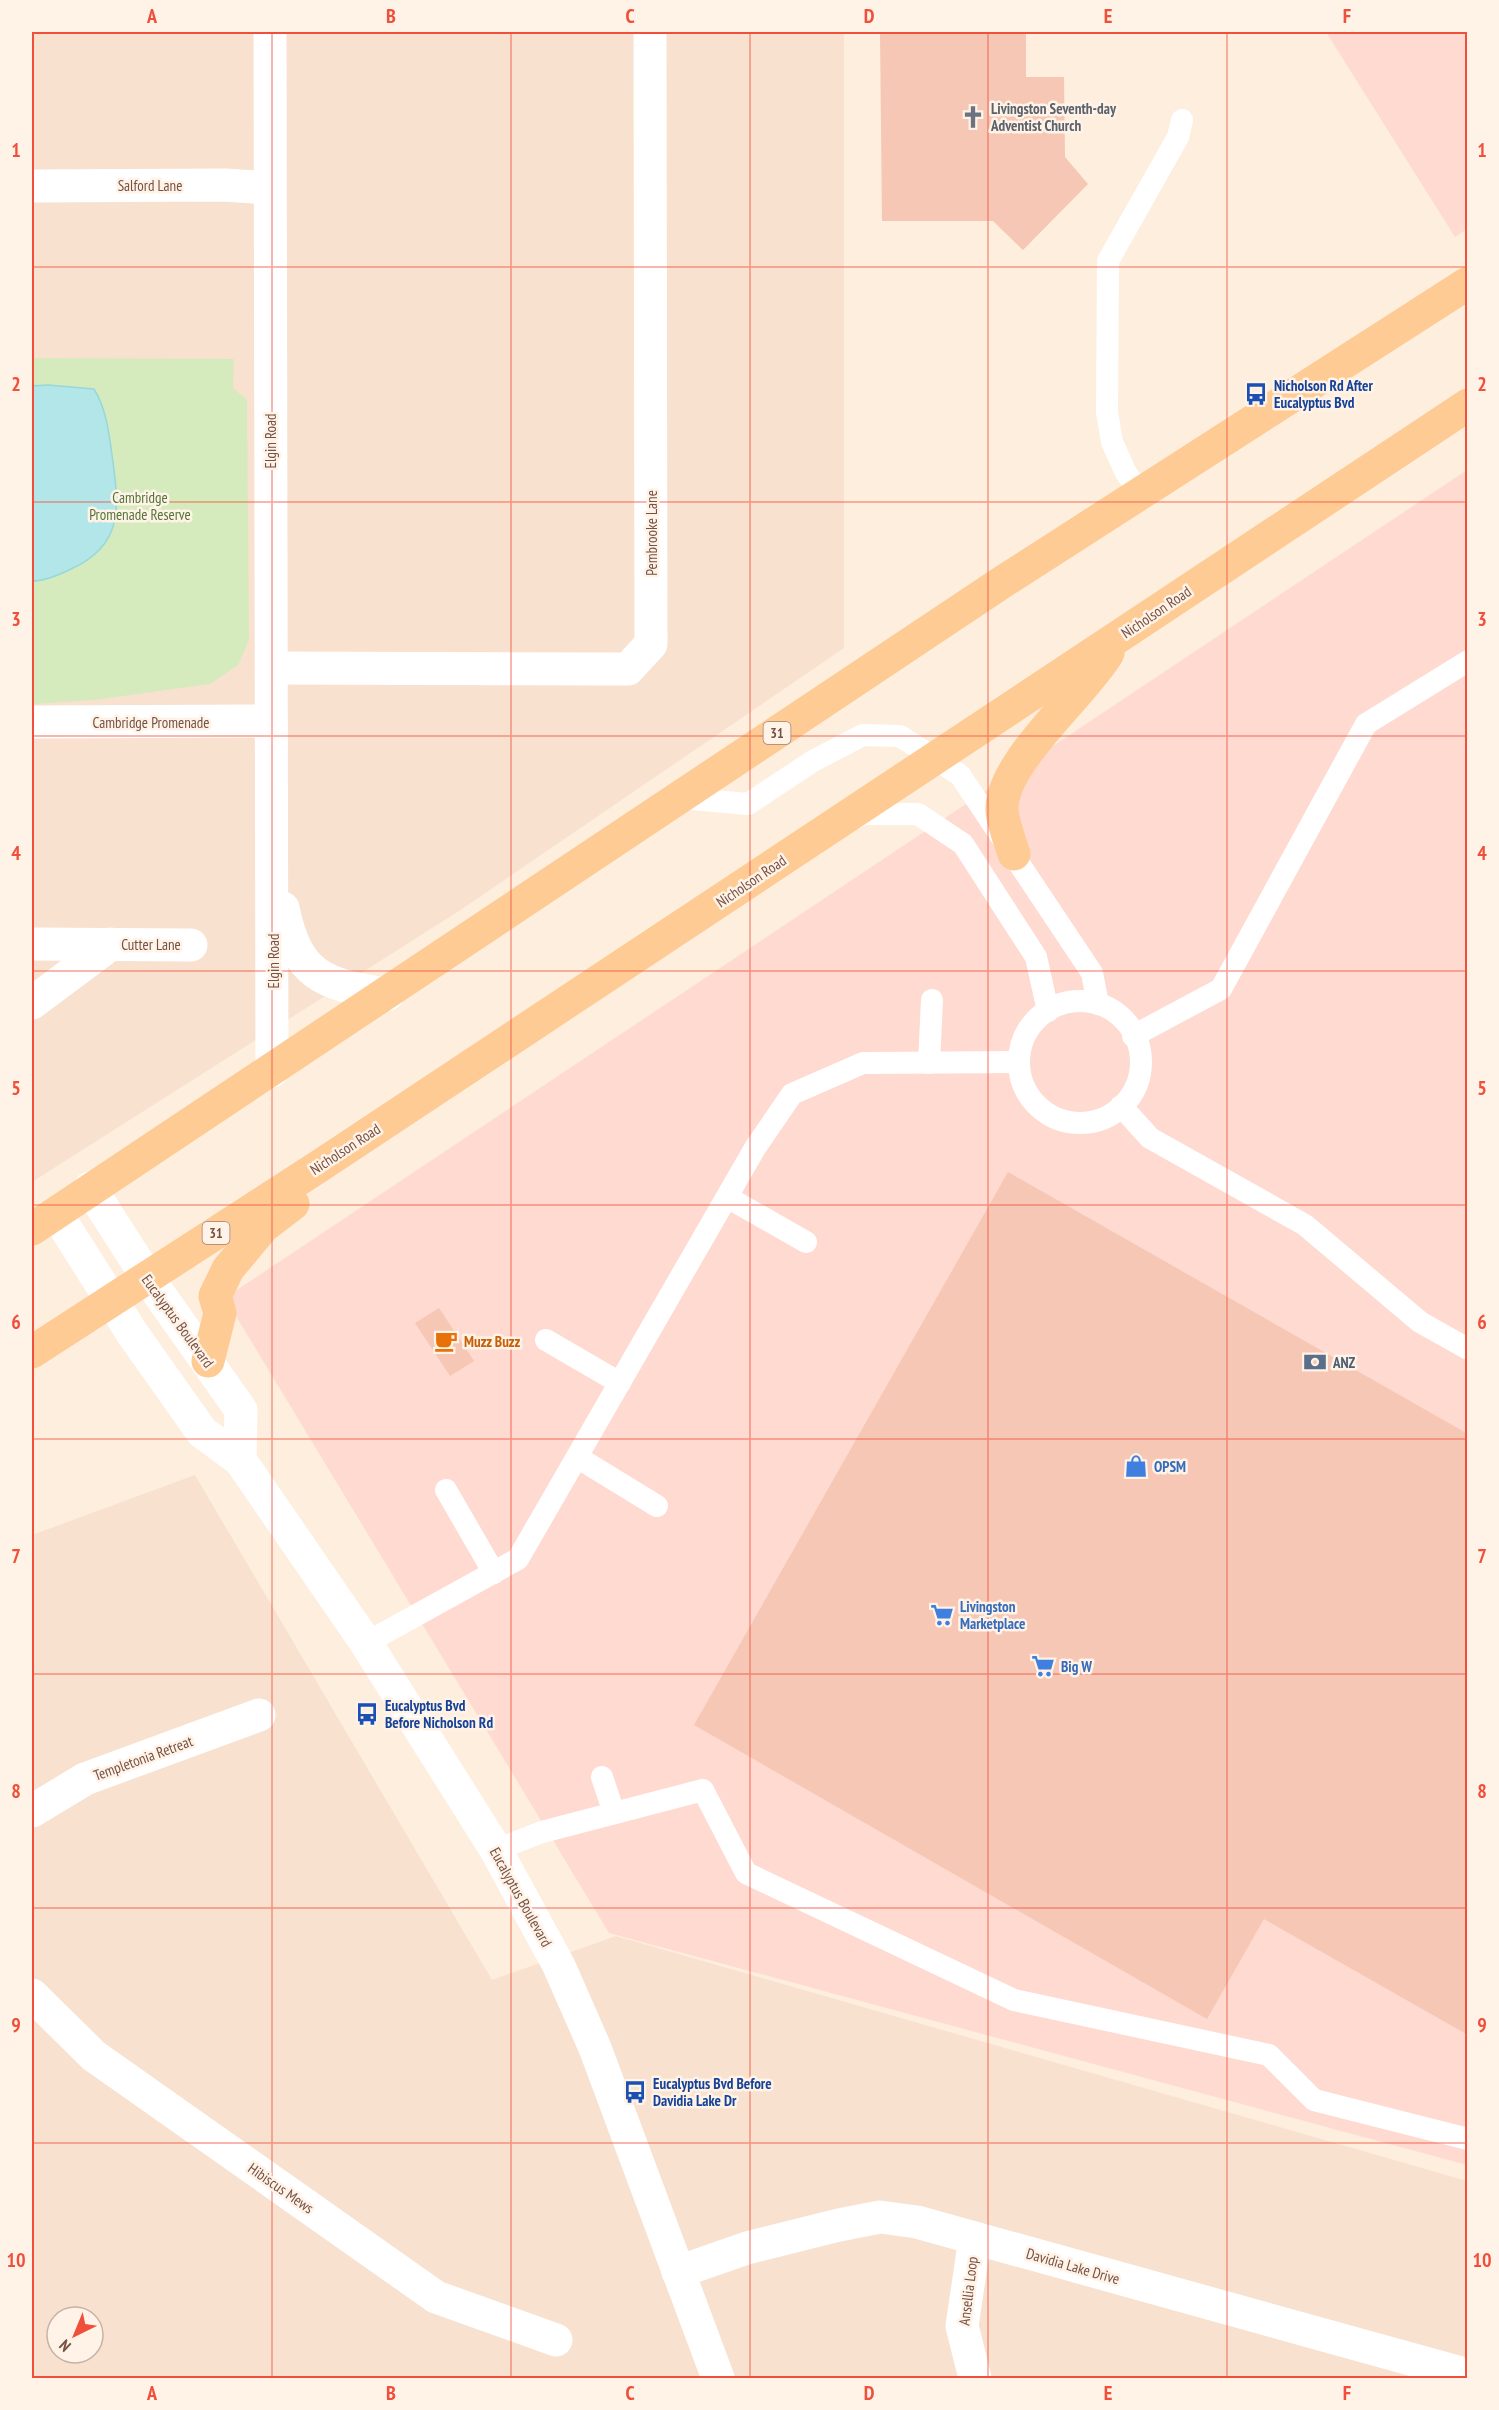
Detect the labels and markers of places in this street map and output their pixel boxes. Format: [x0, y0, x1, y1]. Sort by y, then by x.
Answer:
place label: Livingston Seventh-day Adventist Church [990, 99, 1117, 135]
church icon: Livingston Seventh-day Adventist Church [960, 104, 986, 130]
place label: Nicholson Rd After Eucalyptus Bvd [1274, 376, 1374, 412]
bus stop icon: Nicholson Rd After Eucalyptus Bvd [1243, 381, 1269, 407]
cafe icon: Muzz Buzz [433, 1328, 459, 1354]
place label: Muzz Buzz [464, 1332, 521, 1351]
bank icon: ANZ [1302, 1349, 1328, 1375]
place label: ANZ [1332, 1353, 1356, 1372]
shop icon: OPSM [1123, 1453, 1149, 1479]
place label: OPSM [1154, 1457, 1186, 1476]
place label: Livingston Marketplace [960, 1597, 1025, 1633]
supermarket icon: Livingston Marketplace [929, 1602, 955, 1628]
supermarket icon: Big W [1030, 1653, 1056, 1679]
place label: Big W [1061, 1657, 1092, 1676]
place label: Eucalyptus Bvd Before Nicholson Rd [385, 1696, 493, 1732]
bus stop icon: Eucalyptus Bvd Before Nicholson Rd [354, 1701, 380, 1727]
place label: Eucalyptus Bvd Before Davidia Lake Dr [653, 2074, 772, 2110]
bus stop icon: Eucalyptus Bvd Before Davidia Lake Dr [622, 2079, 648, 2105]

